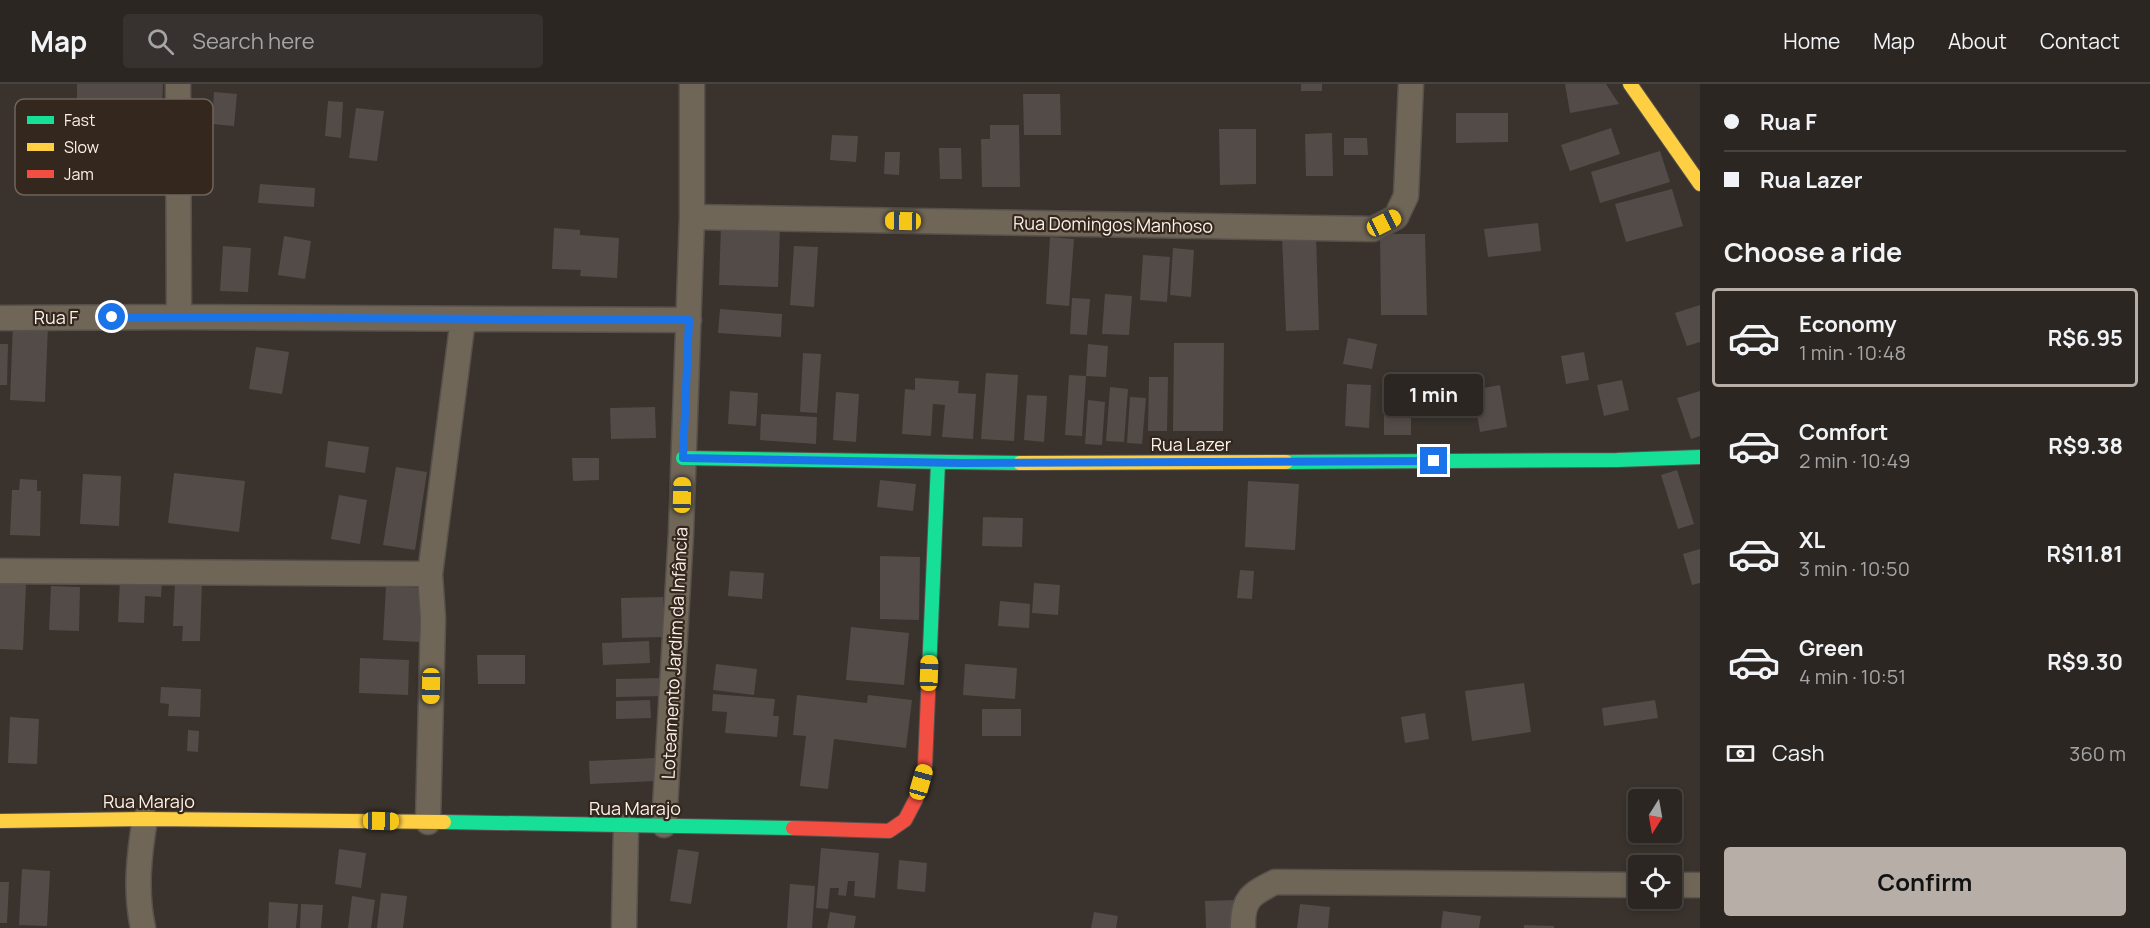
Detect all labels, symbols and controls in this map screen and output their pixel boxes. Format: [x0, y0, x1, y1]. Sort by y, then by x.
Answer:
search box [123, 14, 543, 68]
text: Map [30, 22, 87, 60]
icon: search [144, 25, 177, 58]
text: Search here [192, 26, 315, 56]
text: Home [1783, 27, 1840, 55]
text: Map [1873, 27, 1915, 55]
text: About [1948, 27, 2007, 55]
text: Contact [2040, 27, 2120, 55]
legend [15, 99, 213, 195]
text: Rua F [1760, 107, 1817, 137]
text: Fast [64, 109, 95, 131]
text: Slow [64, 136, 99, 158]
text: Jam [64, 163, 94, 185]
text: Rua Lazer [1760, 165, 1863, 195]
car [1364, 207, 1404, 239]
street label: Rua Domingos Manhoso [1013, 210, 1213, 238]
car [885, 212, 921, 230]
text: Choose a ride [1724, 233, 1902, 270]
route start [98, 303, 125, 330]
street label: Rua F [34, 305, 78, 329]
text: Economy [1799, 309, 1897, 339]
icon: car [1727, 311, 1781, 365]
text: R$6.95 [2048, 323, 2123, 353]
text: 1 min · 10:48 [1799, 339, 1906, 366]
callout: 1 min [1384, 374, 1484, 416]
text: 1 min [1409, 381, 1458, 408]
text: Comfort [1799, 417, 1888, 447]
icon: car [1727, 419, 1781, 473]
text: R$9.38 [2048, 431, 2123, 461]
street label: Rua Lazer [1151, 432, 1232, 456]
route end [1420, 447, 1447, 474]
text: 2 min · 10:49 [1799, 447, 1910, 474]
car [673, 477, 691, 513]
text: XL [1799, 525, 1825, 555]
street label: Loteamento Jardim da Infância [655, 526, 693, 780]
icon: car [1727, 527, 1781, 581]
text: R$11.81 [2046, 539, 2123, 569]
text: 3 min · 10:50 [1799, 555, 1910, 582]
text: Green [1799, 633, 1864, 663]
icon: car [1727, 635, 1781, 689]
text: R$9.30 [2047, 647, 2123, 677]
car [919, 655, 939, 691]
text: 4 min · 10:51 [1799, 663, 1906, 690]
car [422, 668, 440, 704]
icon: cash [1724, 737, 1757, 770]
text: Cash [1772, 738, 1825, 768]
text: 360 m [2069, 740, 2126, 767]
car [907, 762, 935, 802]
street label: Rua Marajo [103, 789, 195, 813]
north arrow [1628, 789, 1682, 843]
map controls [1628, 789, 1682, 909]
street label: Rua Marajo [589, 796, 681, 820]
car [363, 812, 399, 830]
button: Confirm [1724, 847, 2126, 916]
button: locate [1628, 855, 1682, 909]

